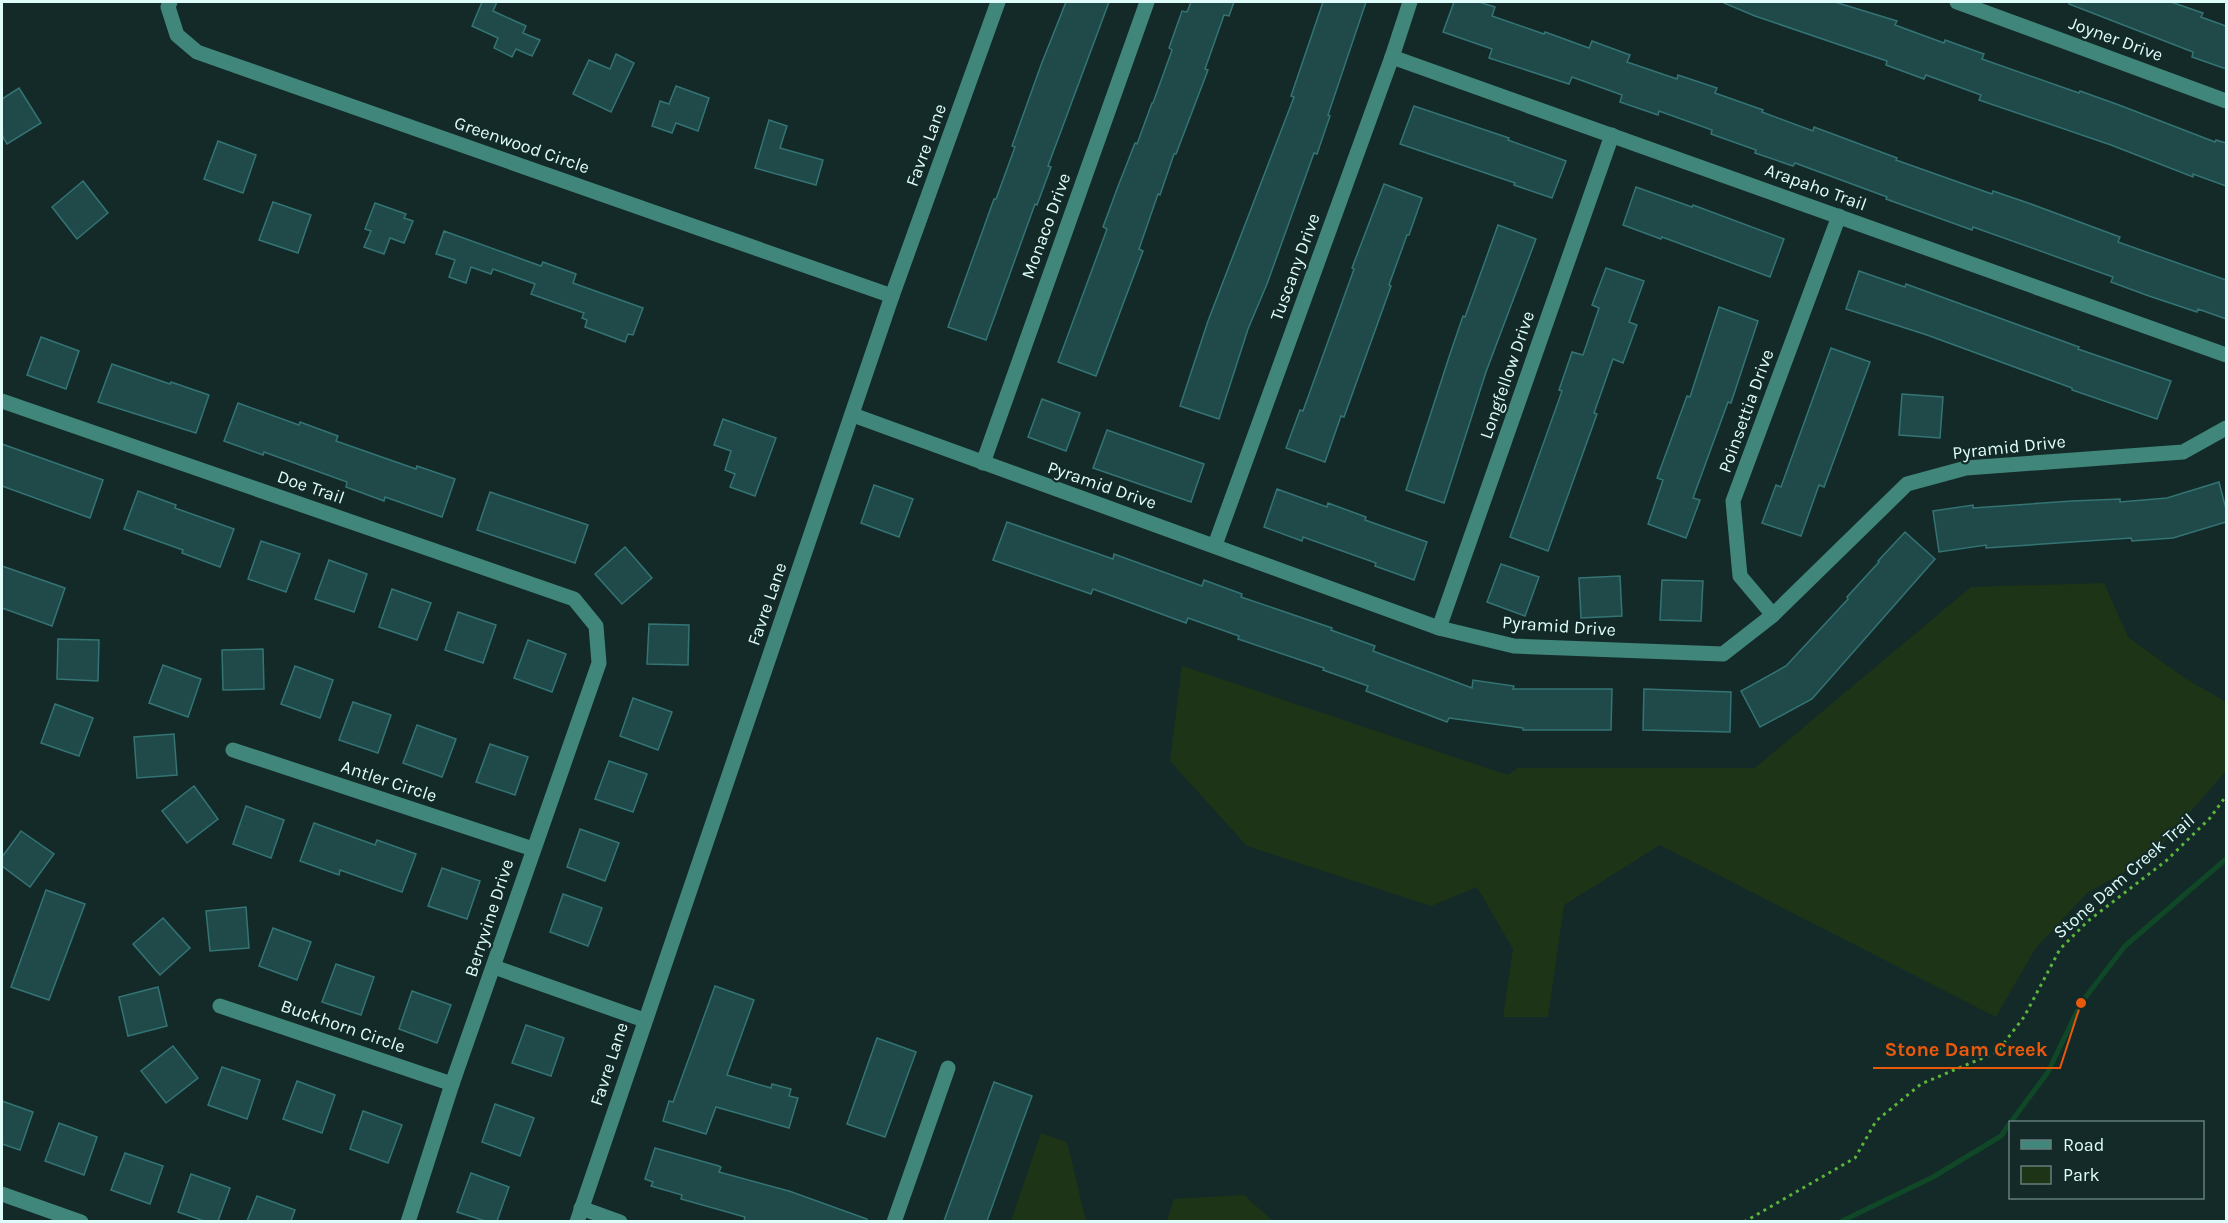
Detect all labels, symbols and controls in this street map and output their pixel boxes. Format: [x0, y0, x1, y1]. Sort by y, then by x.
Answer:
street label: Joyner Drive [2066, 12, 2166, 66]
street label: Favre Lane [901, 101, 951, 189]
street label: Greenwood Circle [451, 112, 593, 178]
street label: Arapaho Trail [1762, 158, 1870, 216]
street label: Monaco Drive [1017, 170, 1075, 282]
street label: Tuscany Drive [1265, 210, 1325, 324]
street label: Longfellow Drive [1475, 308, 1539, 442]
street label: Poinsettia Drive [1713, 346, 1779, 476]
street label: Pyramid Drive [1951, 430, 2067, 464]
street label: Pyramid Drive [1045, 456, 1159, 514]
street label: Doe Trail [274, 465, 348, 509]
street label: Favre Lane [743, 560, 791, 648]
street label: Pyramid Drive [1501, 611, 1617, 641]
street label: Antler Circle [338, 755, 440, 807]
street label: Stone Dam Creek Trail [2049, 809, 2199, 943]
street label: Berryvine Drive [460, 856, 518, 980]
street label: Buckhorn Circle [278, 994, 408, 1058]
street label: Favre Lane [585, 1020, 633, 1108]
callout: Stone Dam Creek [1873, 1030, 2060, 1068]
text: Stone Dam Creek [1884, 1038, 2048, 1061]
legend [2009, 1121, 2204, 1199]
text: Road [2063, 1134, 2104, 1156]
text: Park [2063, 1164, 2100, 1186]

